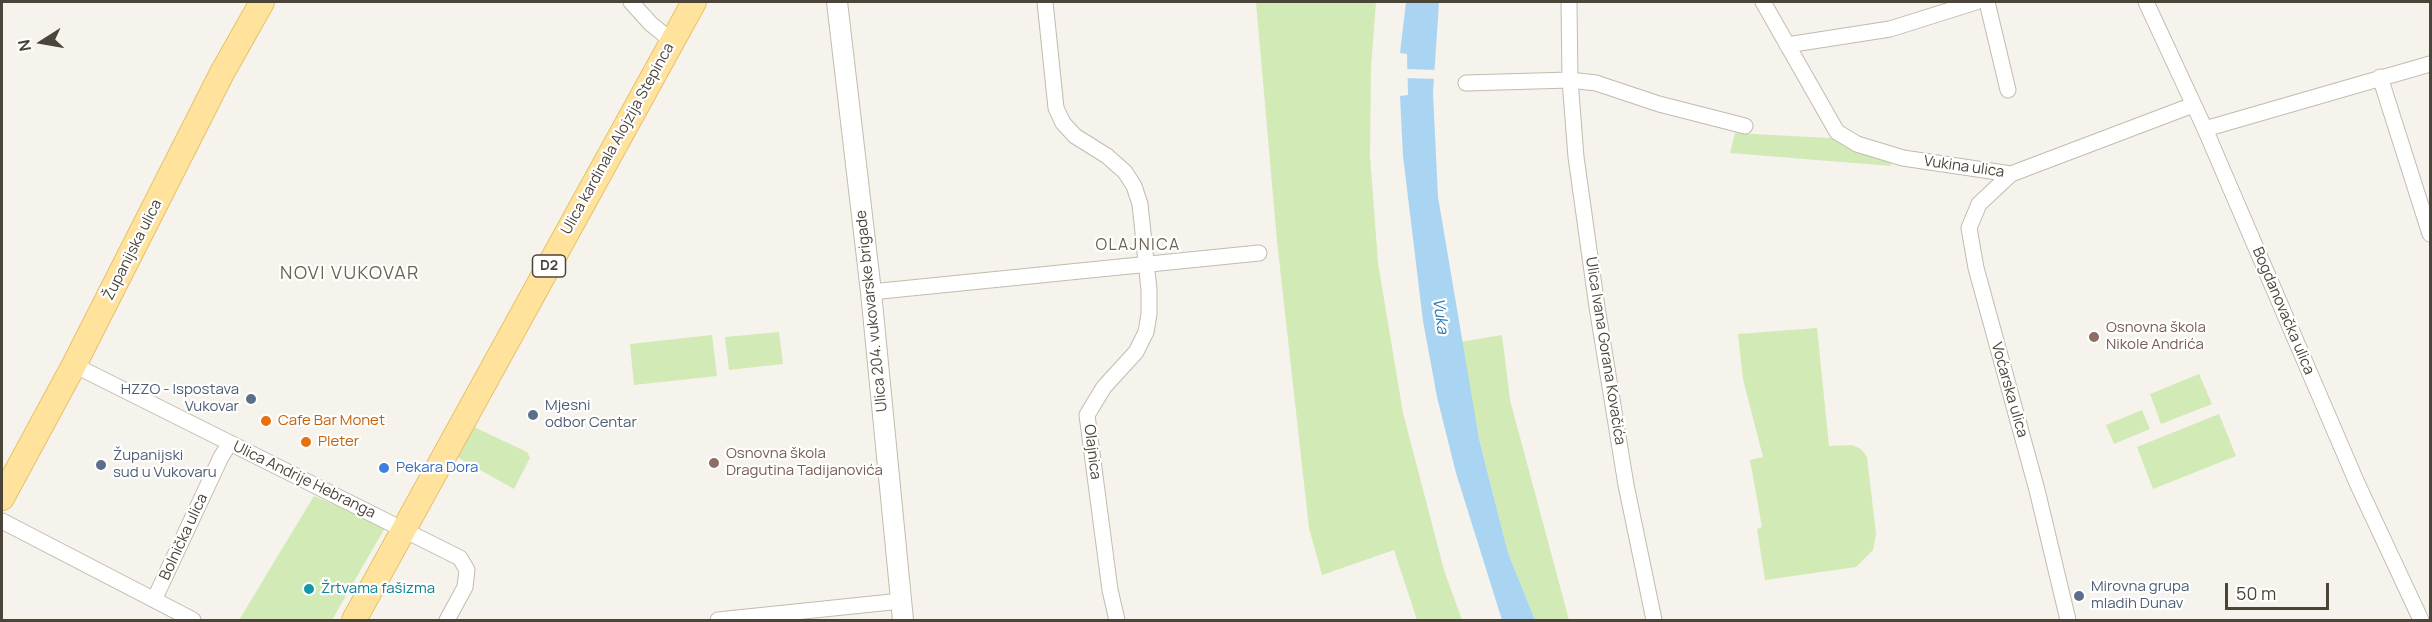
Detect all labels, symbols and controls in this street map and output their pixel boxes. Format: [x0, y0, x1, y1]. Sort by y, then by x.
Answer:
north arrow [12, 12, 72, 72]
text: N [12, 38, 36, 53]
street label: Ulica kardinala Alojzija Stepinca [558, 40, 678, 238]
street label: Vukina ulica [1923, 152, 2005, 182]
street label: Županijska ulica [100, 197, 166, 303]
street label: Ulica 204. vukovarske brigade [852, 209, 892, 413]
district label: OLAJNICA [1095, 236, 1181, 256]
street label: Bogdanovačka ulica [2248, 245, 2318, 377]
road number: D2 [532, 255, 566, 277]
street label: Ulica Ivana Gorana Kovačića [1581, 256, 1629, 446]
district label: NOVI VUKOVAR [280, 263, 420, 285]
water label: Vuka [1428, 297, 1452, 335]
place label: Osnovna škola Nikole Andrića [2106, 319, 2206, 354]
marker: Osnovna škola Nikole Andrića [2087, 330, 2101, 344]
street label: Voćarska ulica [1987, 340, 2031, 440]
place label: HZZO - Ispostava Vukovar [121, 381, 239, 416]
marker: HZZO - Ispostava Vukovar [244, 392, 258, 406]
place label: Mjesni odbor Centar [545, 397, 637, 432]
marker: Mjesni odbor Centar [526, 408, 540, 422]
place label: Cafe Bar Monet [278, 412, 385, 430]
marker: Cafe Bar Monet [259, 414, 273, 428]
street label: Olajnica [1080, 423, 1104, 481]
place label: Pleter [318, 433, 359, 451]
marker: Pleter [299, 435, 313, 449]
street label: Ulica Andrije Hebranga [230, 438, 378, 522]
place label: Osnovna škola Dragutina Tadijanovića [726, 445, 883, 480]
place label: Županijski sud u Vukovaru [113, 447, 217, 482]
marker: Osnovna škola Dragutina Tadijanovića [707, 456, 721, 470]
marker: Županijski sud u Vukovaru [94, 458, 108, 472]
place label: Pekara Dora [396, 459, 478, 477]
marker: Pekara Dora [377, 461, 391, 475]
street label: Bolnička ulica [156, 491, 212, 583]
scale bar [2228, 571, 2332, 609]
place label: Mirovna grupa mladih Dunav [2091, 578, 2189, 613]
place label: Žrtvama fašizma [321, 580, 435, 598]
text: 50 m [2236, 581, 2276, 605]
marker: Žrtvama fašizma [302, 582, 316, 596]
marker: Mirovna grupa mladih Dunav [2072, 589, 2086, 603]

